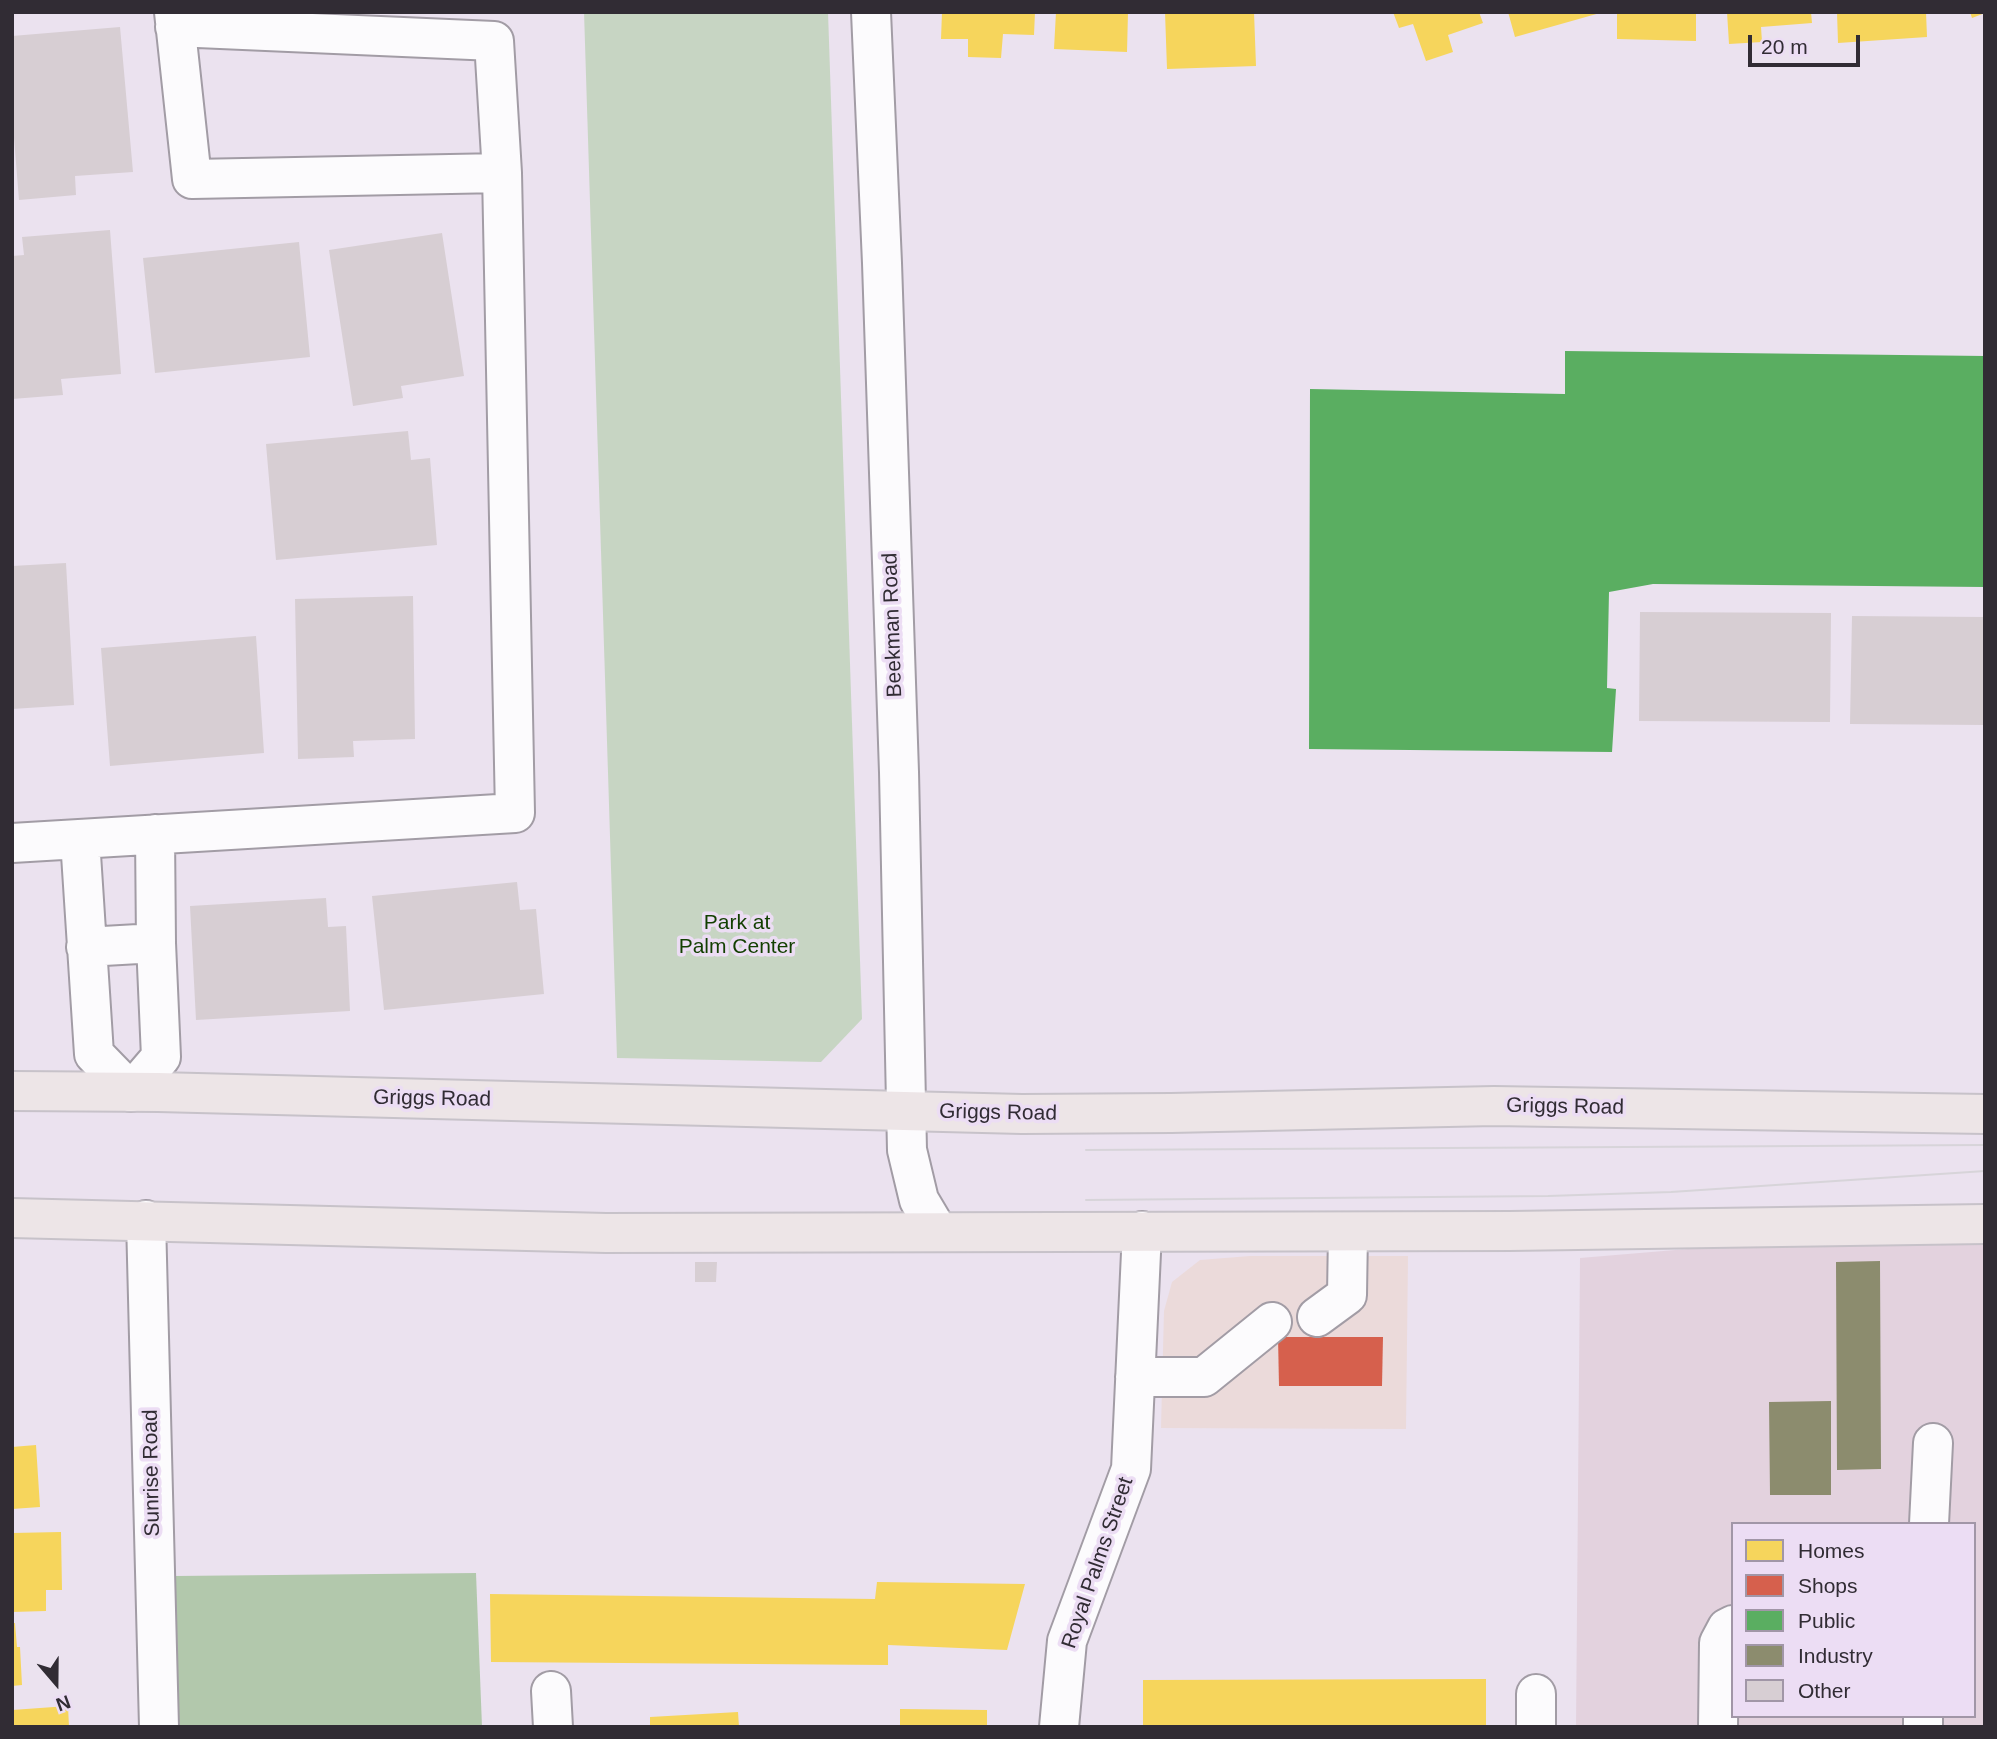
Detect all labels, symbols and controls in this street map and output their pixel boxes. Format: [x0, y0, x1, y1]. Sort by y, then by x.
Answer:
scale bar [1752, 21, 1864, 65]
text: 20 m [1761, 35, 1808, 58]
street label: Beekman Road [878, 552, 908, 698]
park label: Park at Palm Center [679, 910, 795, 960]
street label: Griggs Road [373, 1085, 491, 1113]
street label: Griggs Road [1506, 1093, 1624, 1121]
street label: Griggs Road [939, 1099, 1057, 1127]
street label: Sunrise Road [138, 1409, 166, 1537]
street label: Royal Palms Street [1057, 1474, 1139, 1652]
legend [1731, 1522, 1976, 1718]
text: Homes [1798, 1539, 1865, 1562]
text: Shops [1798, 1574, 1858, 1597]
text: Public [1798, 1609, 1855, 1632]
text: Industry [1798, 1644, 1873, 1667]
north arrow [21, 1648, 91, 1718]
text: Other [1798, 1679, 1851, 1702]
text: N [53, 1691, 73, 1715]

